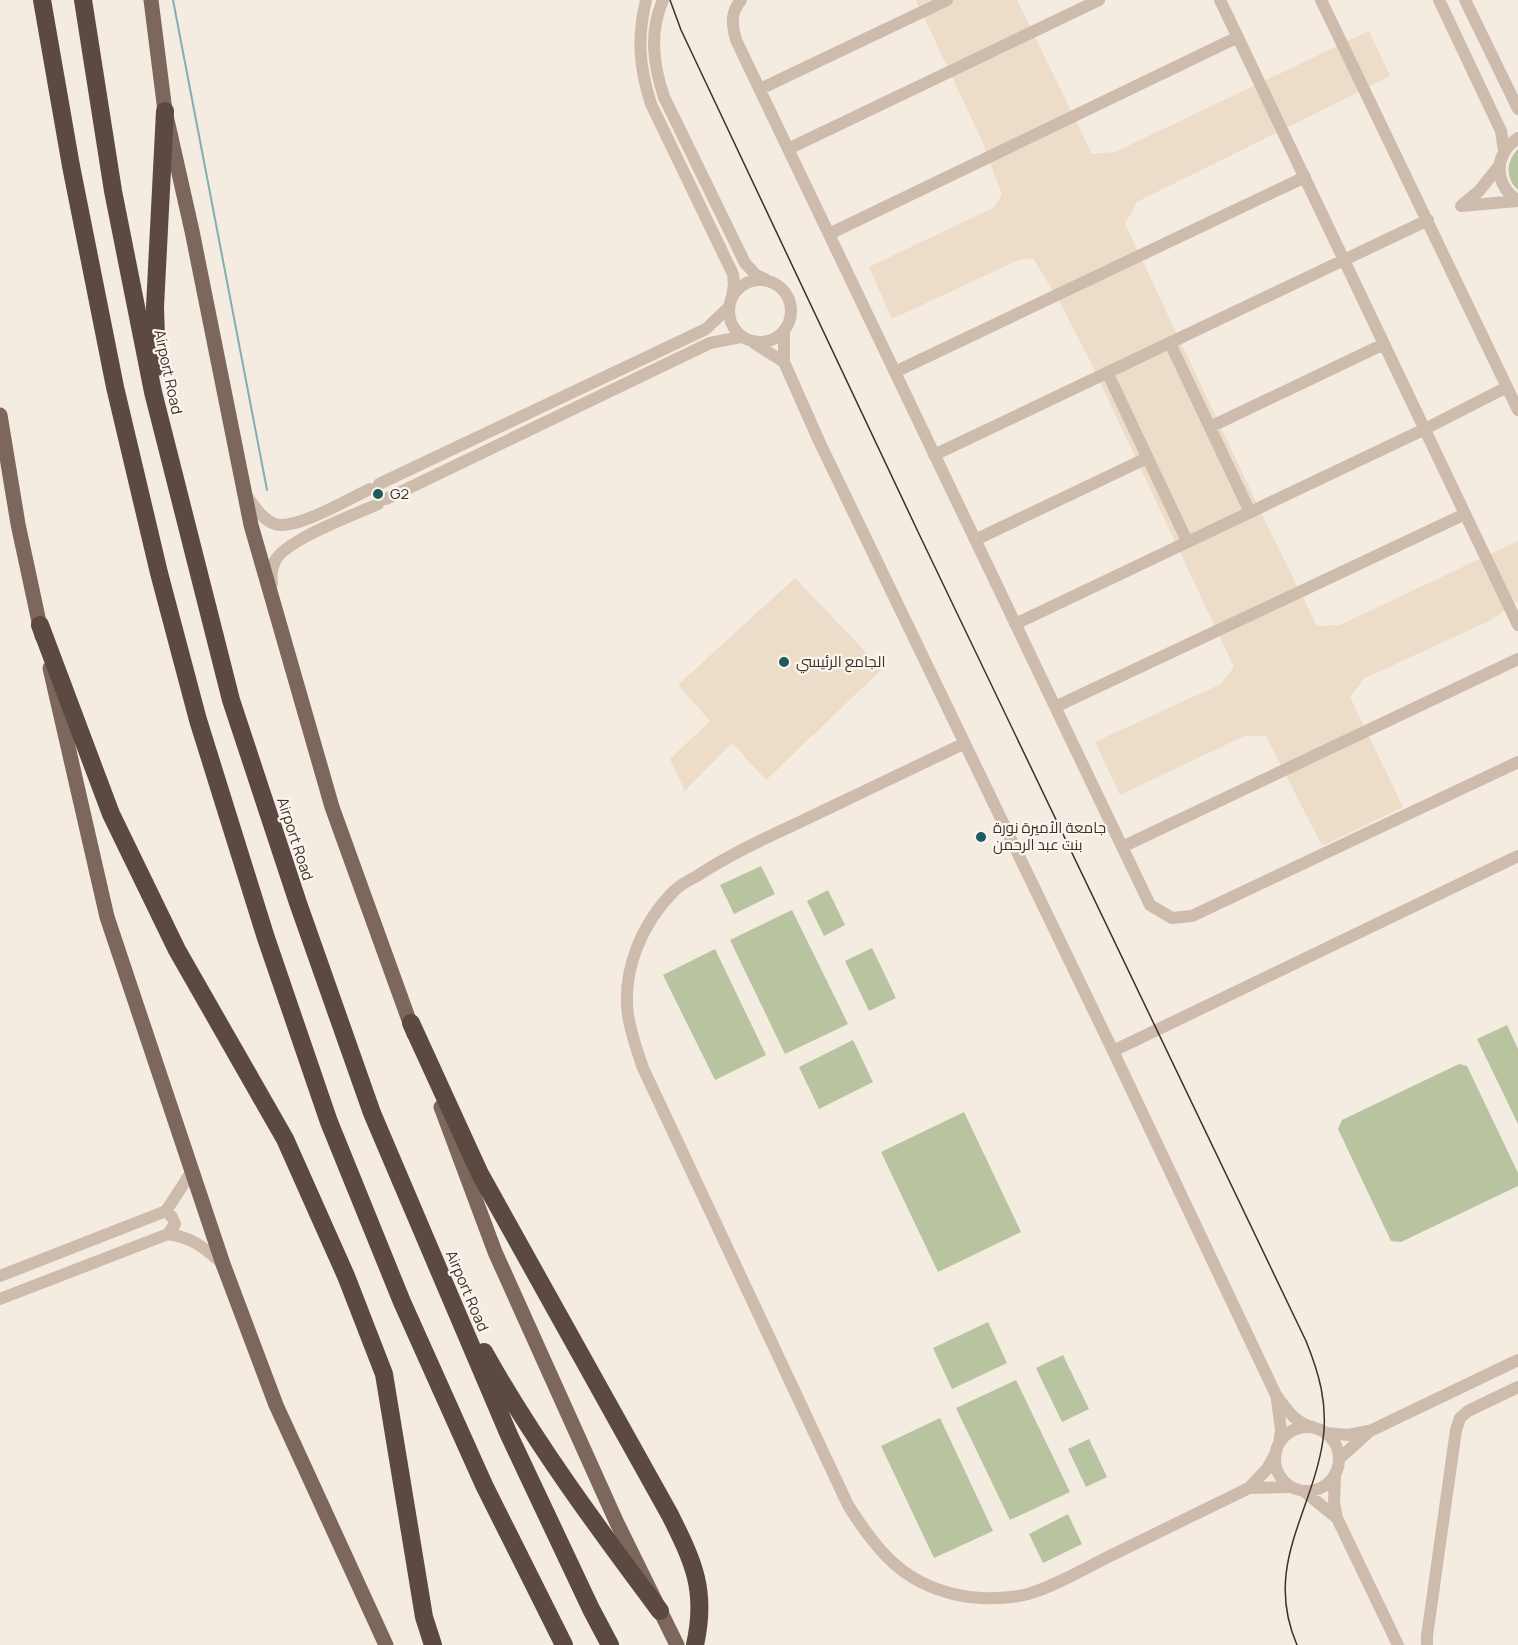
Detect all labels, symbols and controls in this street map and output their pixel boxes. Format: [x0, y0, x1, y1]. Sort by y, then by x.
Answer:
street label: Airport Road [149, 328, 188, 416]
place label: G2 [390, 483, 409, 504]
marker: G2 [371, 487, 385, 501]
place label: الجامع الرئيسي [796, 651, 886, 674]
marker: الجامع الرئيسي [777, 655, 791, 669]
street label: Airport Road [272, 795, 319, 883]
place label: جامعة الأميرة نورة بنت عبد الرحمن [993, 817, 1106, 855]
marker: جامعة الأميرة نورة بنت عبد الرحمن [974, 830, 988, 844]
street label: Airport Road [441, 1247, 494, 1335]

